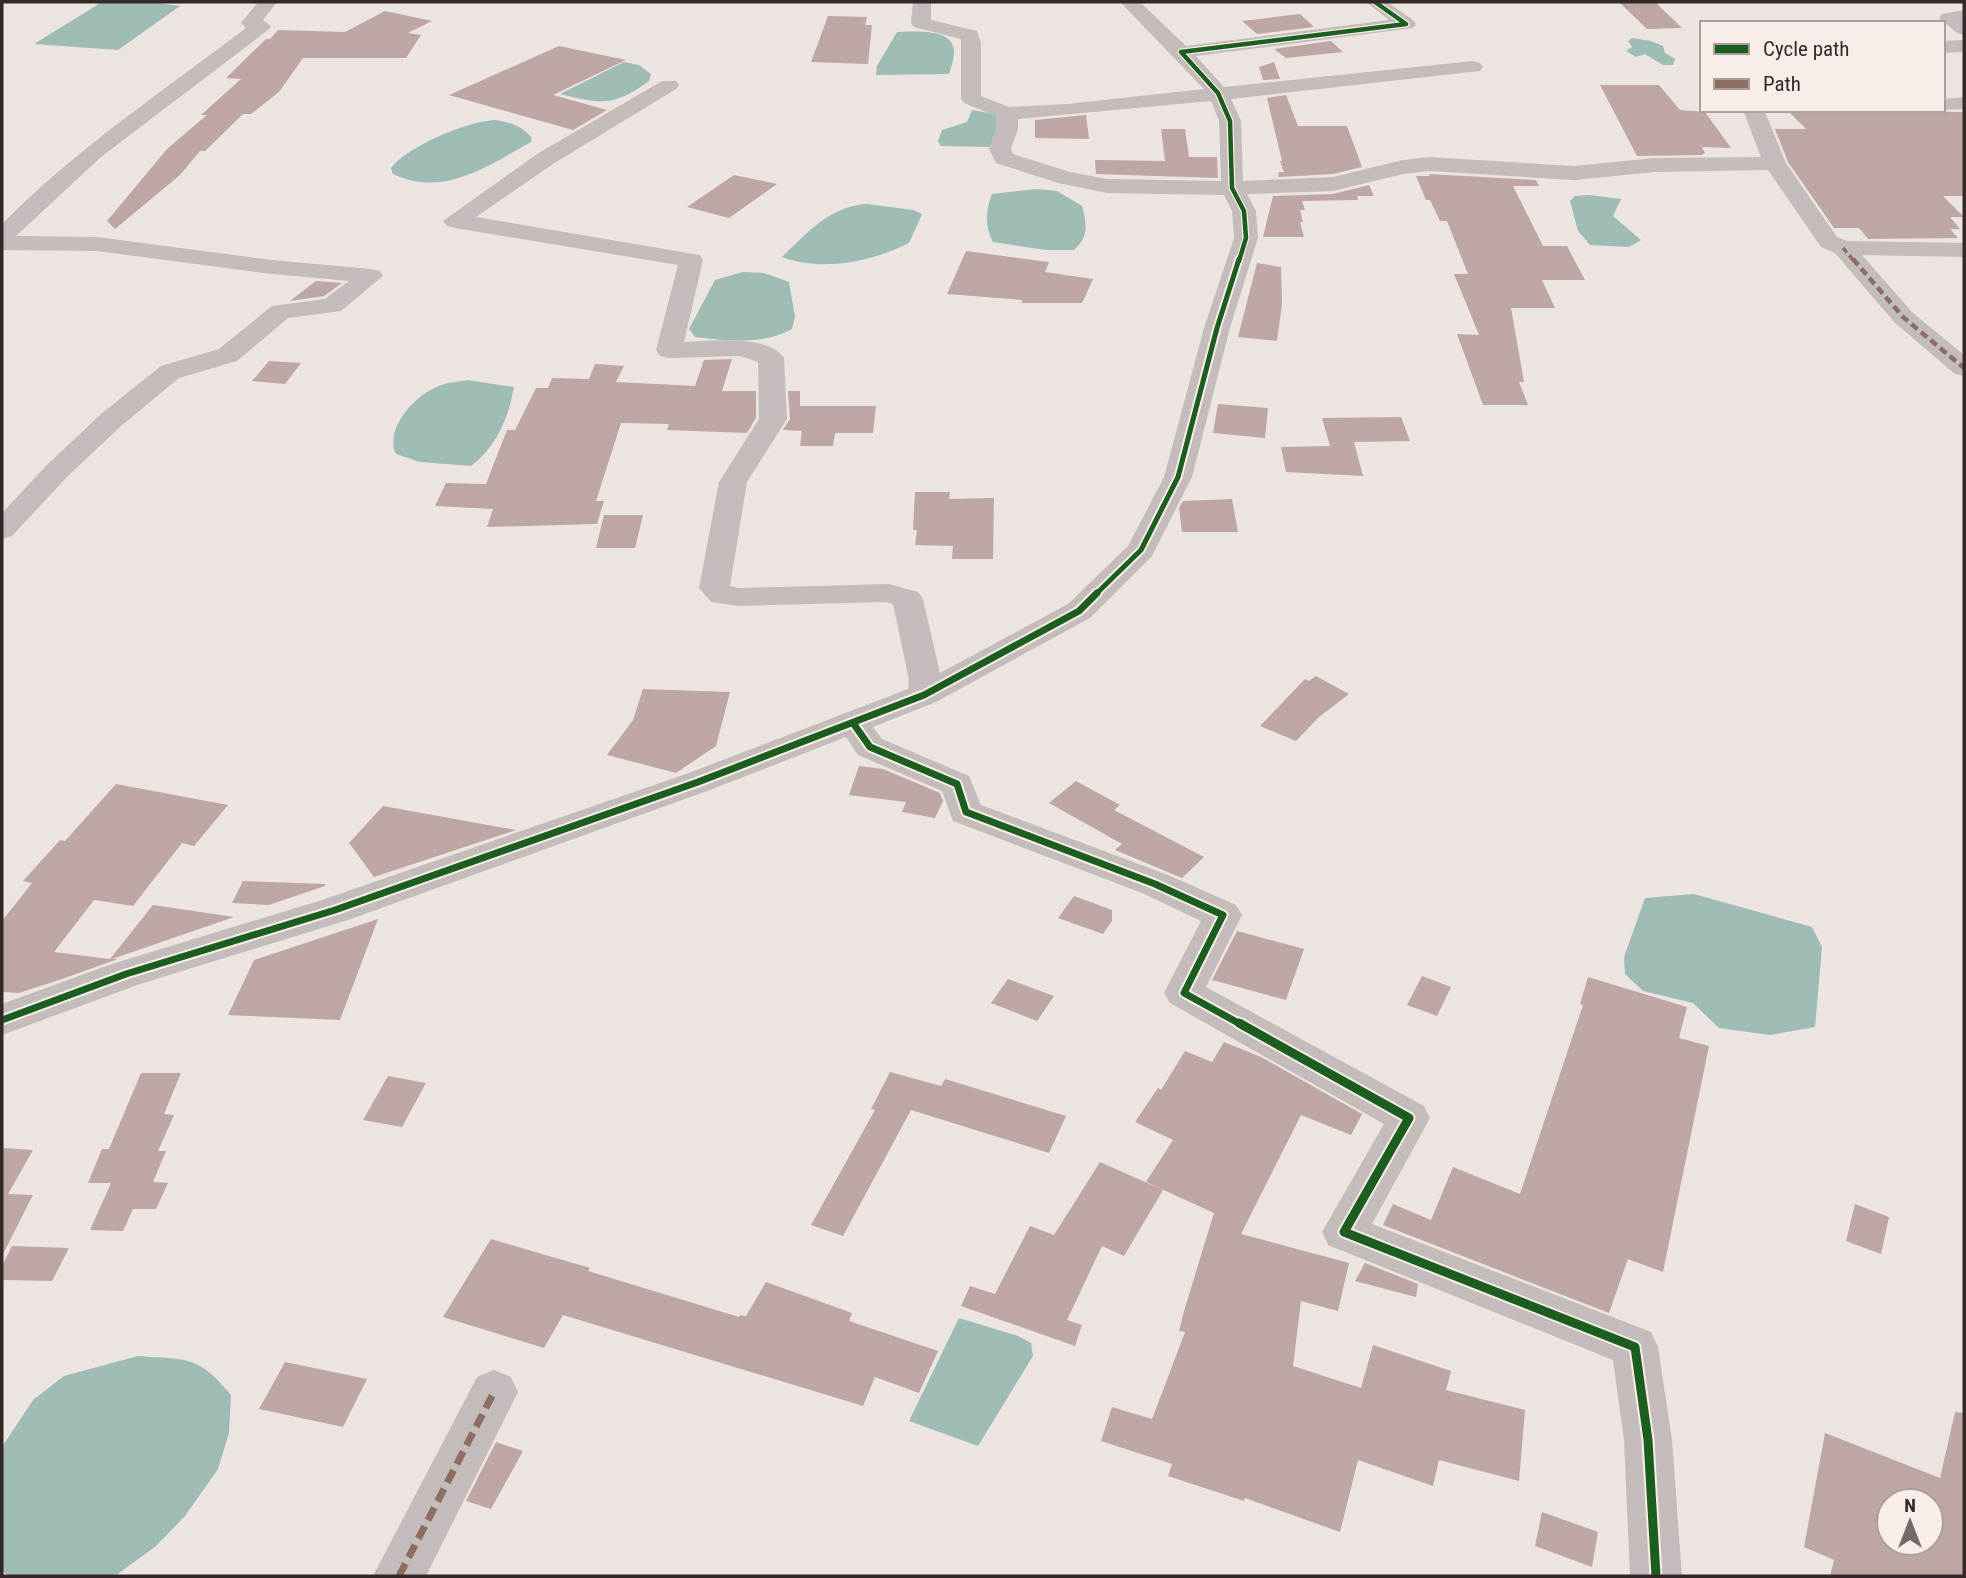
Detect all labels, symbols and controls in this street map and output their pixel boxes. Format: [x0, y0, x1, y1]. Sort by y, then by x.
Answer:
legend [1700, 21, 1945, 112]
text: Cycle path [1763, 37, 1849, 61]
text: Path [1763, 72, 1801, 96]
north arrow [1875, 1487, 1945, 1557]
text: N [1904, 1494, 1916, 1517]

